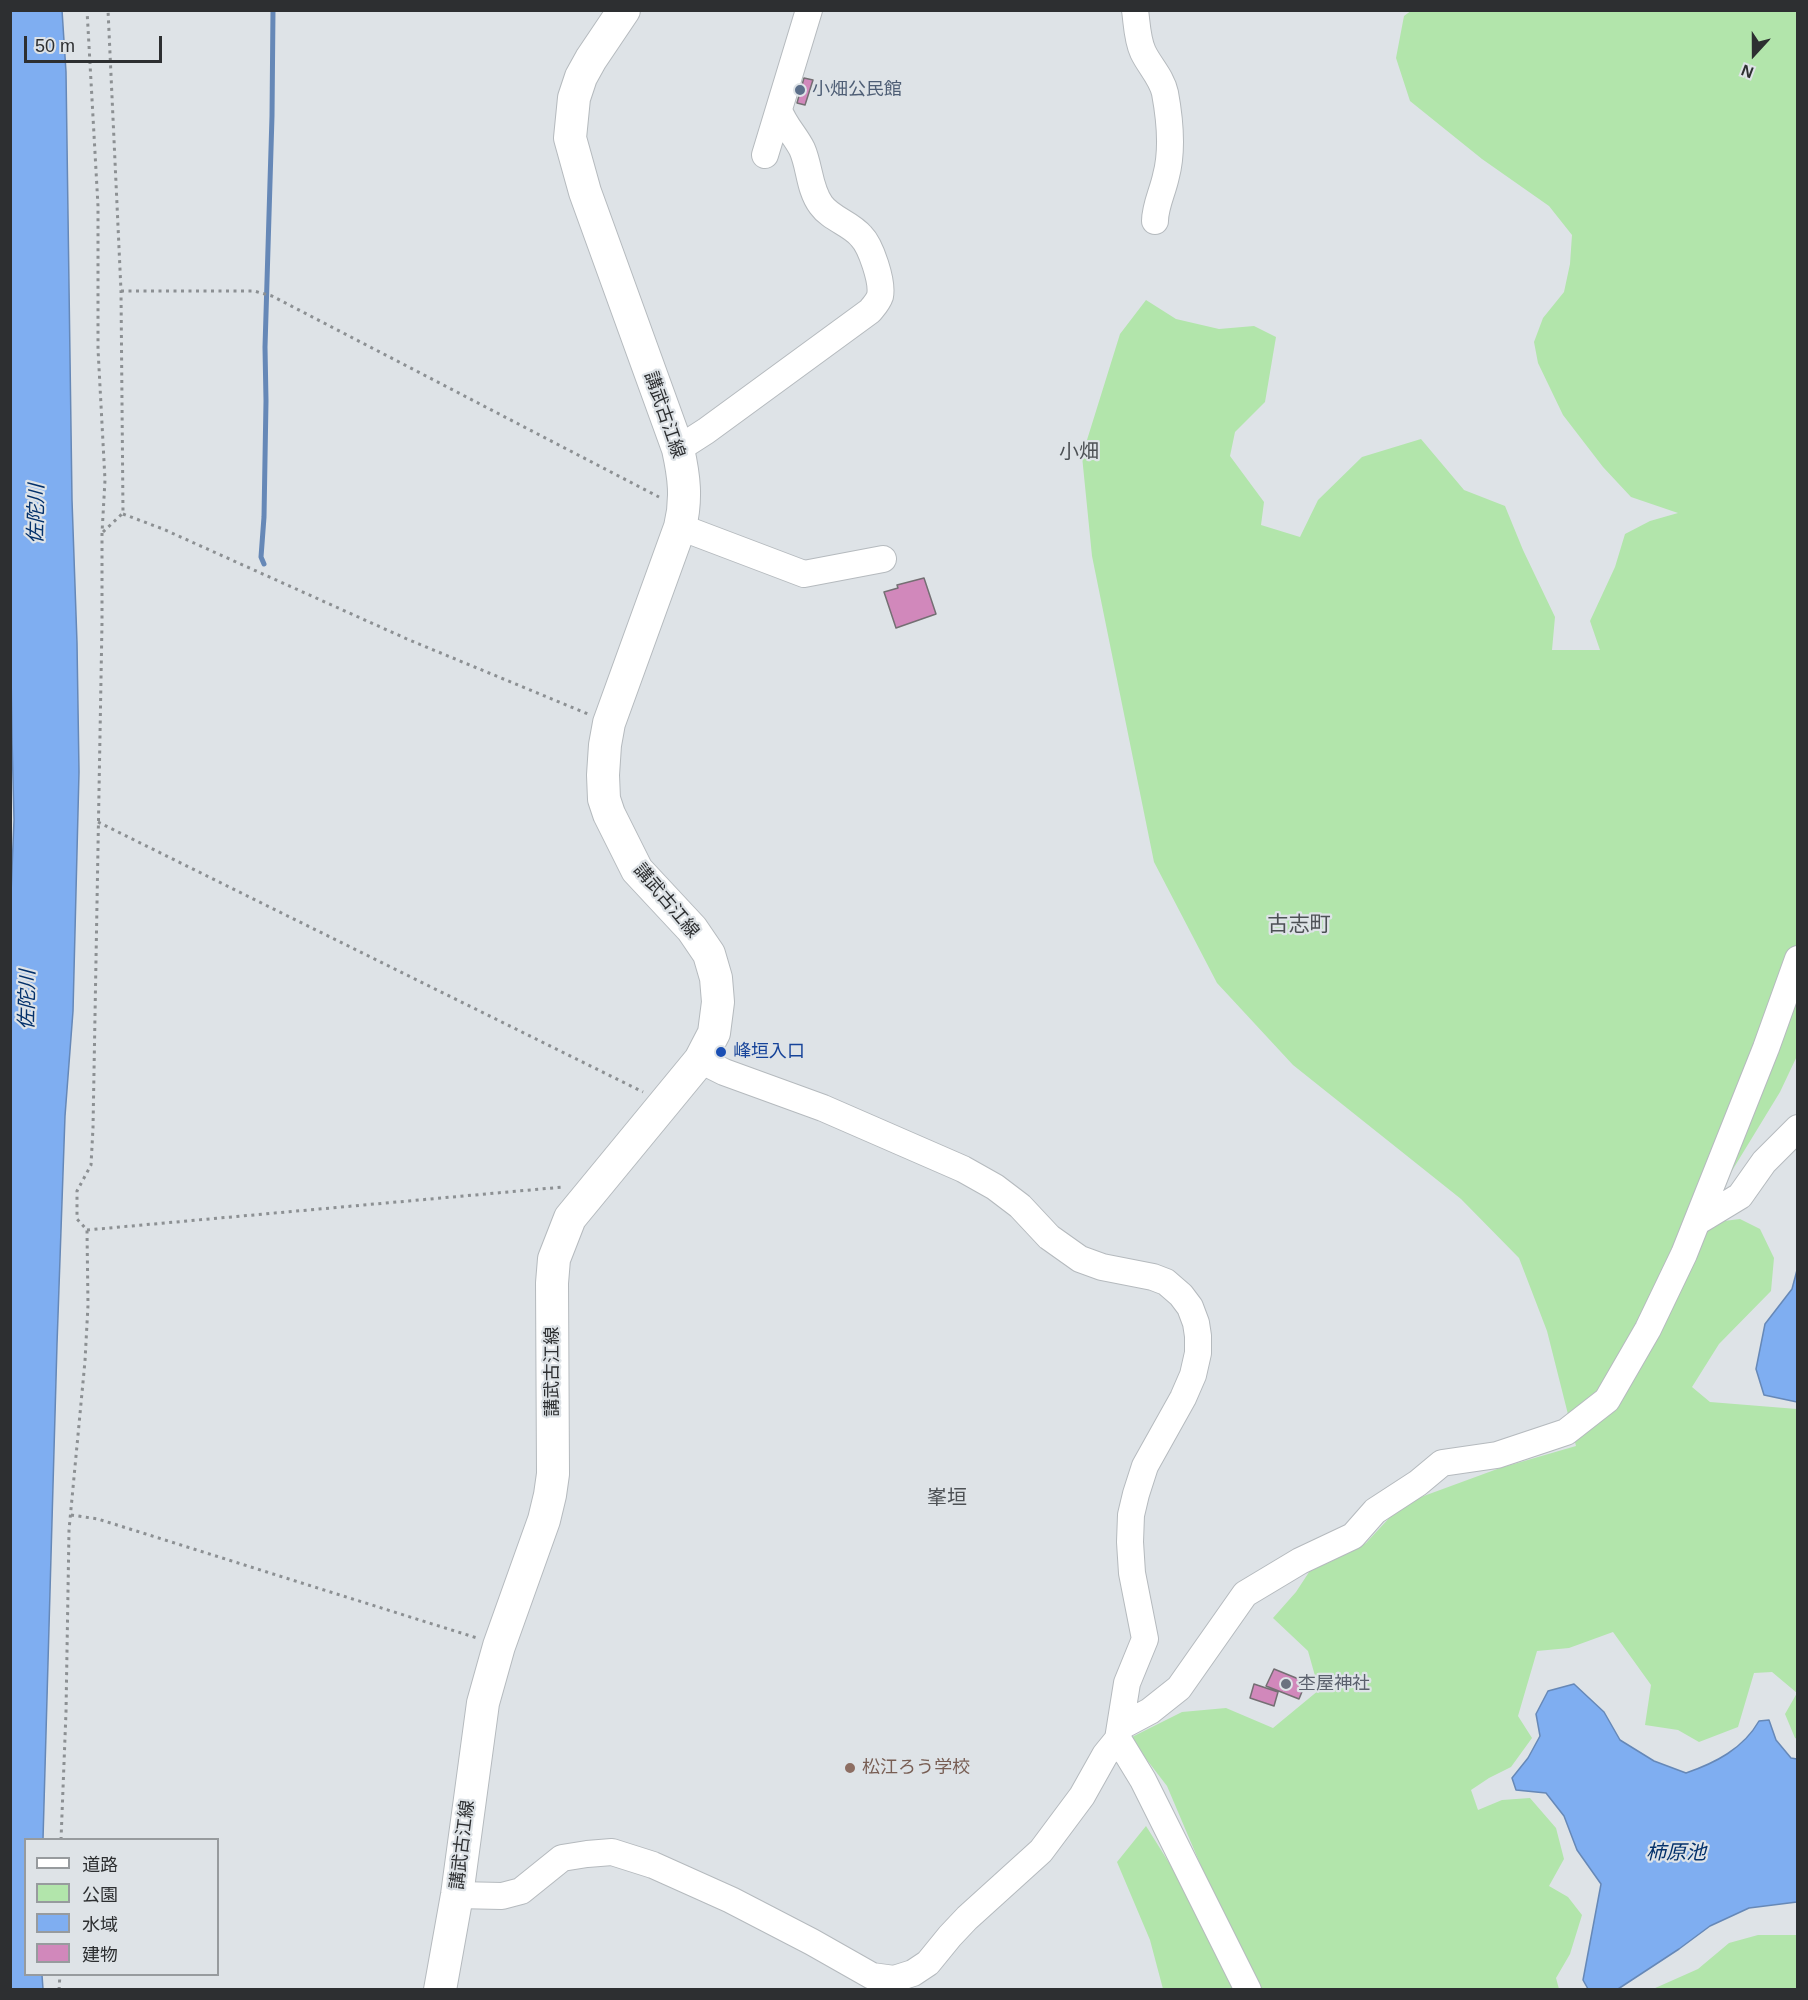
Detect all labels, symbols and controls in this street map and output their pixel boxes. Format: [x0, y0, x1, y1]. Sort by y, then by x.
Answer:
scale bar [27, 24, 165, 62]
north arrow [1724, 24, 1784, 84]
text: 50 m [35, 36, 75, 56]
text: N [1739, 61, 1756, 81]
place label: 小畑公民館 [812, 79, 902, 101]
marker: 小畑公民館 [793, 83, 807, 97]
street label: 講武古江線 [639, 369, 689, 461]
district label: 小畑 [1059, 440, 1099, 464]
water label: 佐陀川 [24, 484, 50, 544]
street label: 講武古江線 [629, 860, 703, 942]
district label: 古志町 [1268, 912, 1330, 938]
water label: 佐陀川 [15, 970, 41, 1030]
place label: 峰垣入口 [733, 1041, 805, 1063]
marker: 峰垣入口 [714, 1045, 728, 1059]
street label: 講武古江線 [542, 1327, 564, 1417]
district label: 峯垣 [927, 1486, 967, 1510]
place label: 杢屋神社 [1298, 1673, 1370, 1695]
marker: 杢屋神社 [1279, 1677, 1293, 1691]
place label: 松江ろう学校 [862, 1757, 970, 1779]
marker: 松江ろう学校 [843, 1761, 857, 1775]
street label: 講武古江線 [447, 1799, 479, 1891]
legend [24, 1838, 219, 1976]
water label: 柿原池 [1646, 1841, 1706, 1865]
text: 道路 [82, 1855, 118, 1875]
text: 公園 [82, 1885, 118, 1905]
text: 水域 [82, 1915, 118, 1935]
text: 建物 [82, 1945, 118, 1965]

